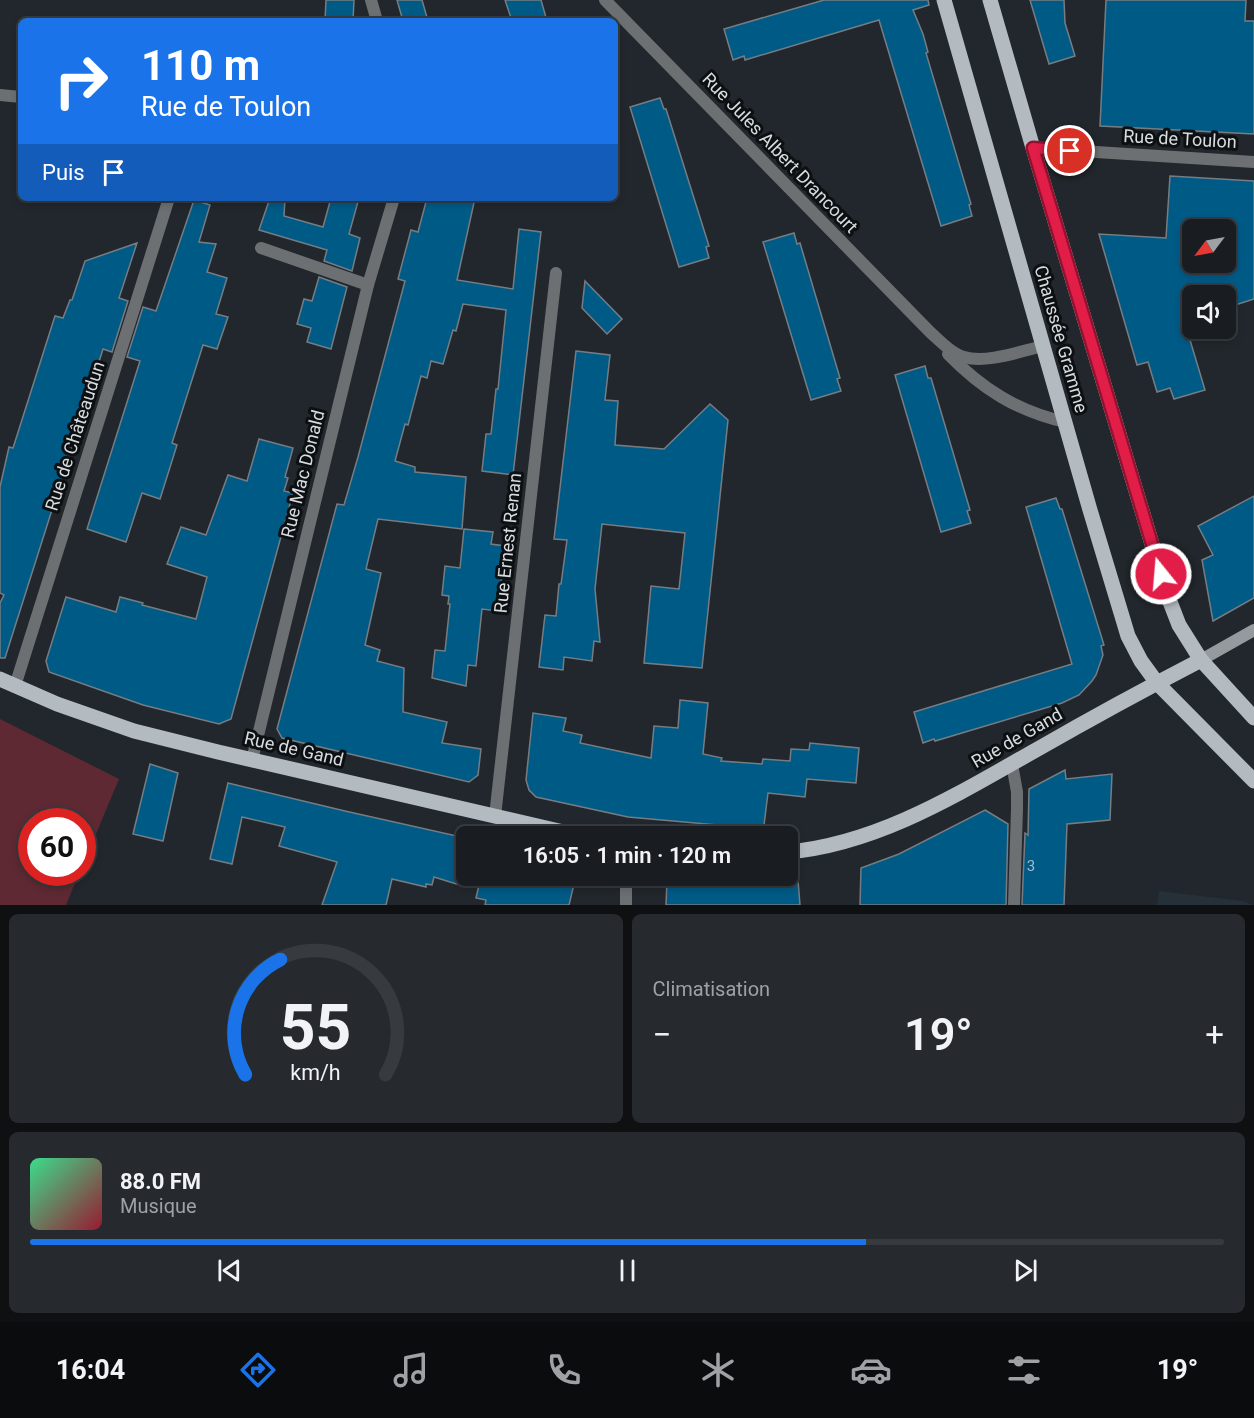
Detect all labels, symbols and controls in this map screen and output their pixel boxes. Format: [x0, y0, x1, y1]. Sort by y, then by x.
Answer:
text: 110 m [141, 41, 260, 90]
icon: right [42, 42, 120, 120]
street label: Rue Jules Albert Drancourt [698, 68, 863, 237]
text: Rue de Toulon [141, 91, 311, 123]
pin [1044, 125, 1095, 176]
street label: Rue de Toulon [1123, 125, 1237, 152]
icon: arrive [1053, 134, 1086, 167]
icon: arrive [97, 156, 130, 189]
text: Puis [42, 160, 85, 185]
north arrow [1182, 219, 1236, 273]
map controls [1182, 219, 1236, 339]
street label: Chaussée Gramme [1030, 263, 1093, 415]
button: sound [1182, 285, 1236, 339]
street label: Rue de Châteaudun [40, 359, 109, 513]
street label: Rue Mac Donald [277, 408, 329, 540]
street label: Rue Ernest Renan [490, 472, 525, 614]
position arrow [1129, 542, 1193, 606]
street label: Rue de Gand [968, 703, 1066, 772]
street label: Rue de Gand [242, 727, 346, 770]
speed limit sign: 60 [18, 808, 96, 886]
text: 16:05 · 1 min · 120 m [523, 843, 731, 868]
house number: 3 [1027, 857, 1035, 875]
text: Climatisation [653, 977, 770, 1001]
text: 55 [280, 991, 352, 1064]
text: 19° [904, 1008, 973, 1061]
text: − [653, 1015, 671, 1054]
text: + [1205, 1015, 1224, 1054]
text: km/h [291, 1061, 341, 1086]
text: 88.0 FM [120, 1169, 201, 1194]
text: Musique [120, 1194, 197, 1218]
icon: previous [213, 1254, 246, 1287]
icon: pause [611, 1254, 644, 1287]
icon: next [1009, 1254, 1042, 1287]
icon: directions [237, 1349, 279, 1391]
icon: music [390, 1349, 432, 1391]
icon: phone [543, 1349, 585, 1391]
icon: climate [697, 1349, 739, 1391]
icon: car [850, 1349, 892, 1391]
icon: filters [1003, 1349, 1045, 1391]
text: 16:04 [56, 1354, 125, 1386]
text: 19° [1157, 1354, 1198, 1386]

